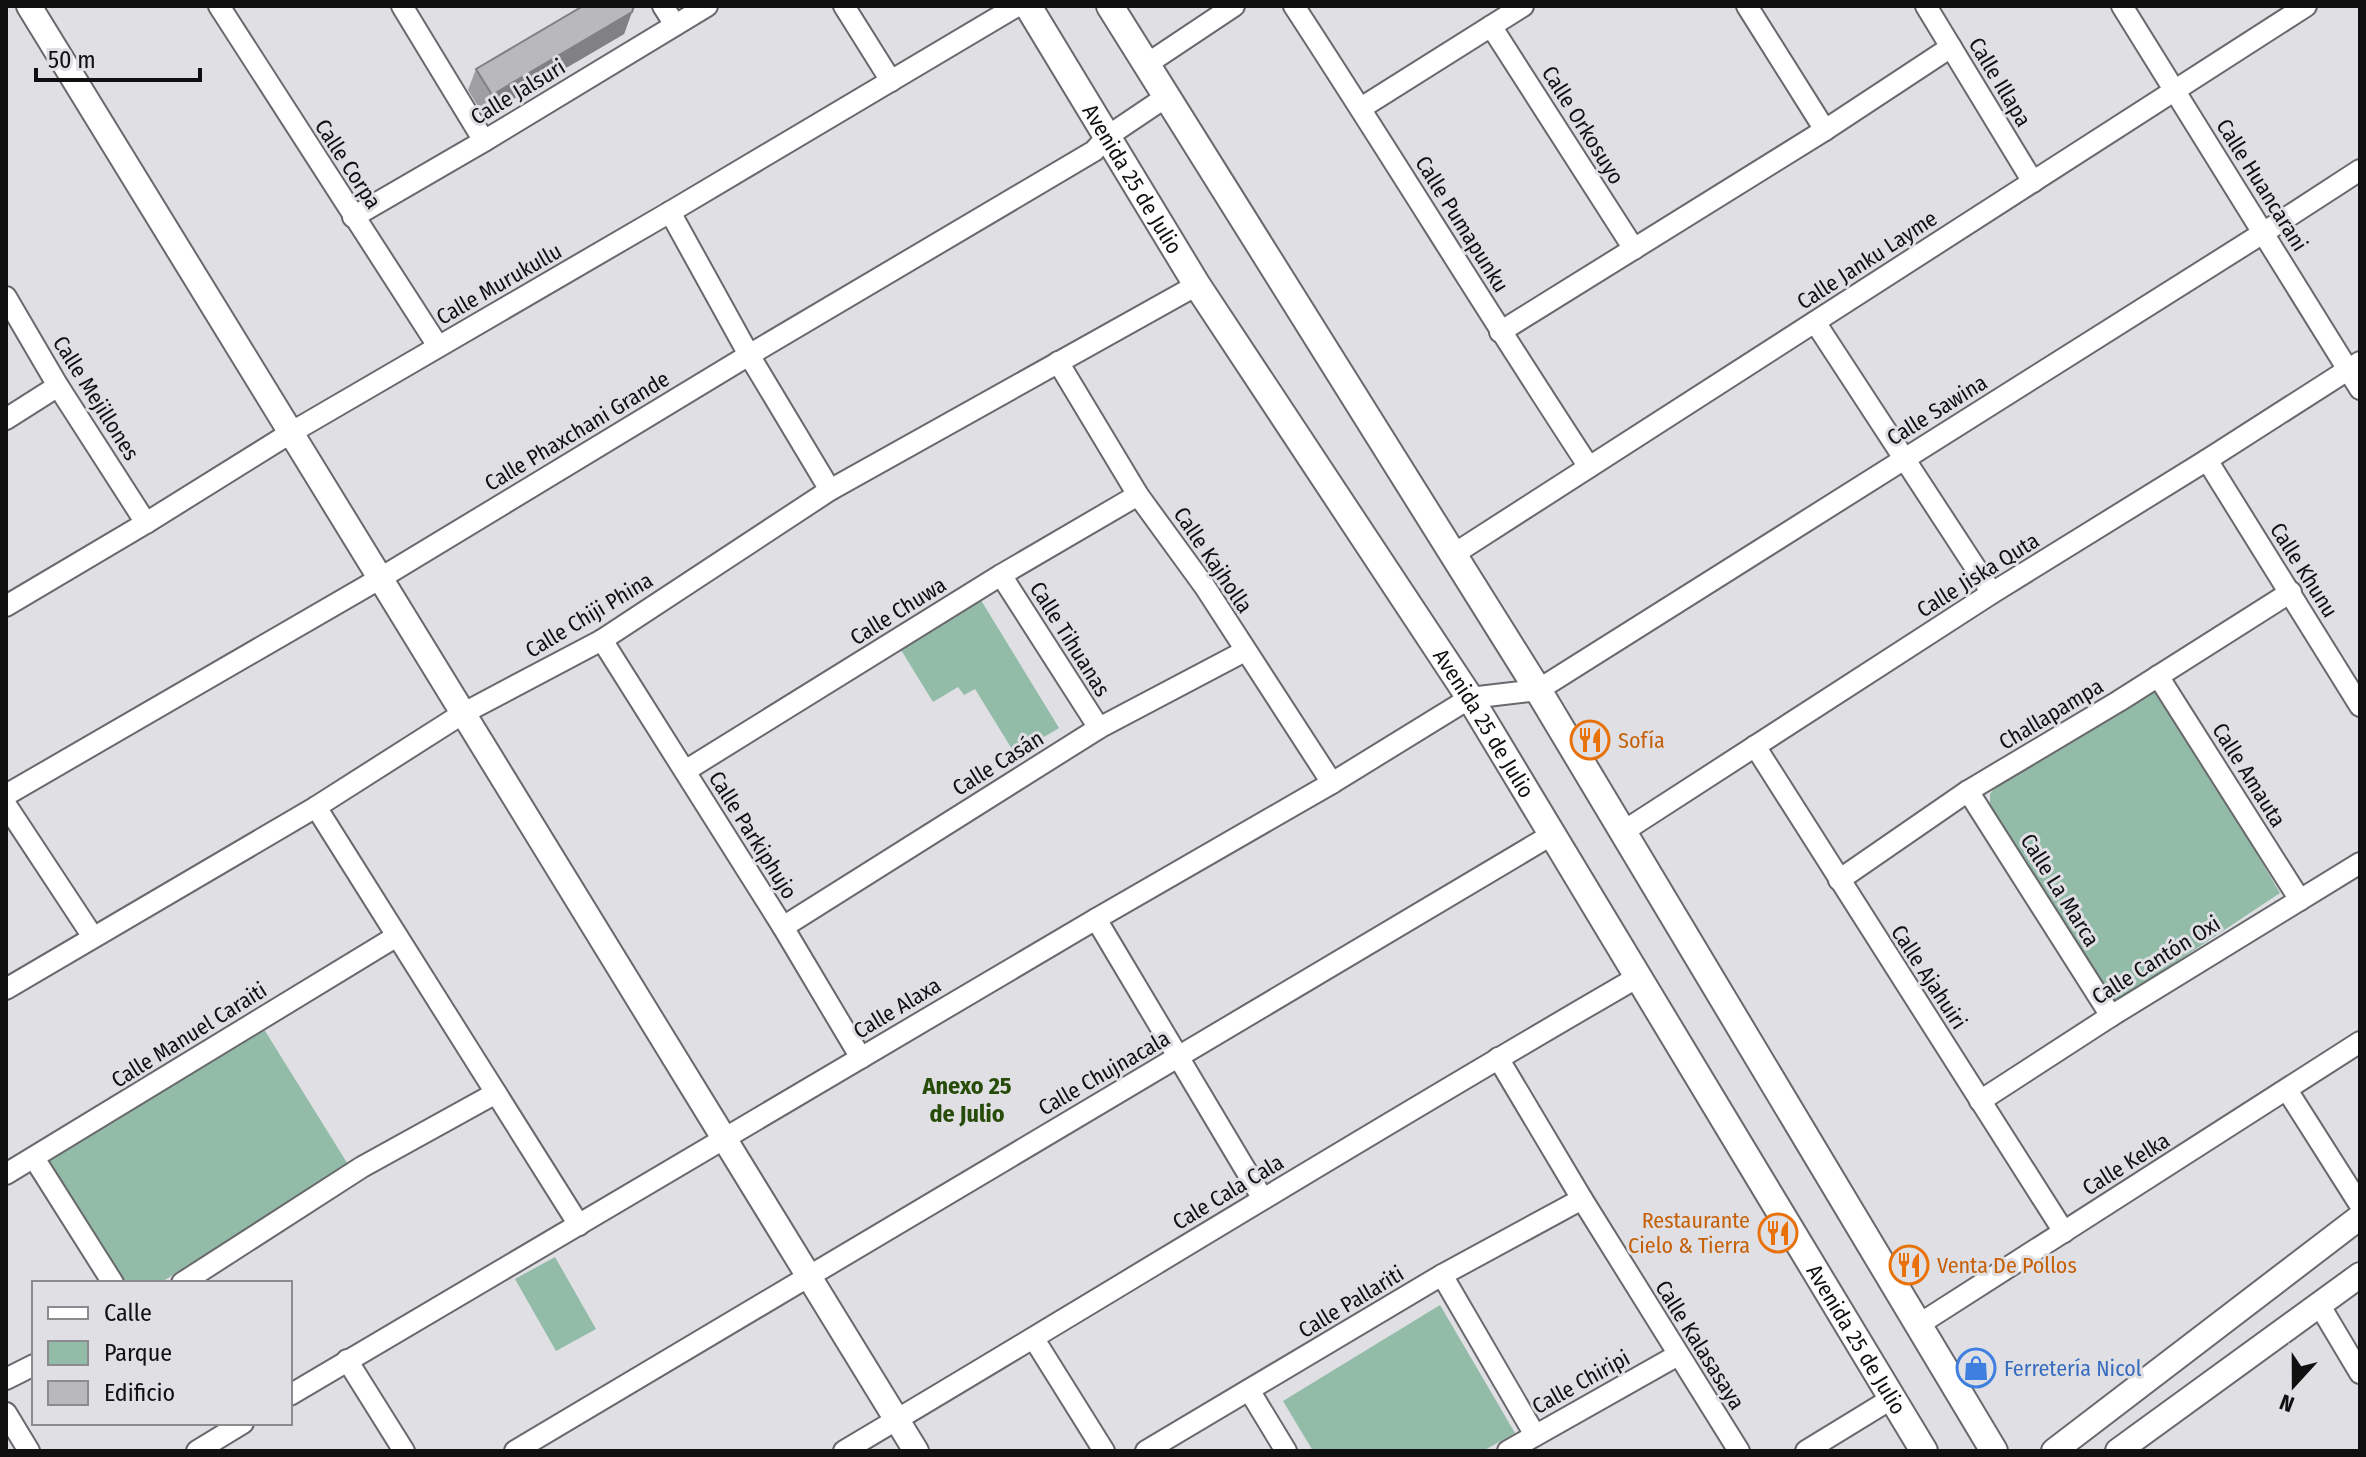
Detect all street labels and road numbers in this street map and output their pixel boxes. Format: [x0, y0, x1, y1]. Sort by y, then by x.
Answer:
street label: Calle Illapa [1963, 32, 2037, 132]
street label: Calle Jalsuri [466, 53, 570, 131]
street label: Calle Orkosuyo [1536, 61, 1630, 189]
street label: Avenida 25 de Julio [1077, 99, 1188, 259]
street label: Calle Corpa [309, 114, 387, 214]
street label: Calle Huancarani [2210, 114, 2314, 256]
street label: Calle Pumapunku [1409, 151, 1515, 297]
street label: Calle Janku Layme [1792, 205, 1942, 315]
street label: Calle Murukullu [432, 237, 566, 331]
street label: Calle Mejillones [47, 331, 145, 465]
street label: Calle Phaxchani Grande [480, 365, 674, 497]
street label: Calle Sawina [1882, 369, 1992, 451]
street label: Calle Kajholla [1168, 502, 1258, 618]
street label: Calle Khunu [2264, 518, 2344, 622]
street label: Calle Jiska Quta [1912, 527, 2044, 623]
street label: Calle Chiji Phina [520, 566, 658, 664]
street label: Calle Chuwa [845, 571, 951, 651]
street label: Calle Tihuanas [1024, 577, 1116, 701]
street label: Avenida 25 de Julio [1428, 643, 1540, 803]
street label: Challapampa [1994, 672, 2108, 756]
street label: Calle Amauta [2206, 718, 2292, 832]
street label: Calle Casán [947, 724, 1049, 802]
street label: Calle Parkiphujo [703, 766, 803, 904]
street label: Calle La Marca [2015, 829, 2105, 951]
street label: Calle Cantón Oxi [2087, 910, 2225, 1010]
street label: Calle Ajahuiri [1885, 920, 1973, 1034]
street label: Calle Alaxa [848, 971, 946, 1045]
street label: Calle Manuel Caraiti [106, 976, 272, 1094]
street label: Calle Chujnacala [1033, 1024, 1175, 1122]
street label: Calle Kelka [2077, 1127, 2175, 1201]
street label: Cale Cala Cala [1168, 1148, 1288, 1236]
street label: Avenida 25 de Julio [1801, 1259, 1912, 1419]
street label: Calle Pallariti [1293, 1260, 1409, 1344]
street label: Calle Kalasasaya [1650, 1275, 1750, 1415]
street label: Calle Chiripi [1527, 1344, 1635, 1420]

